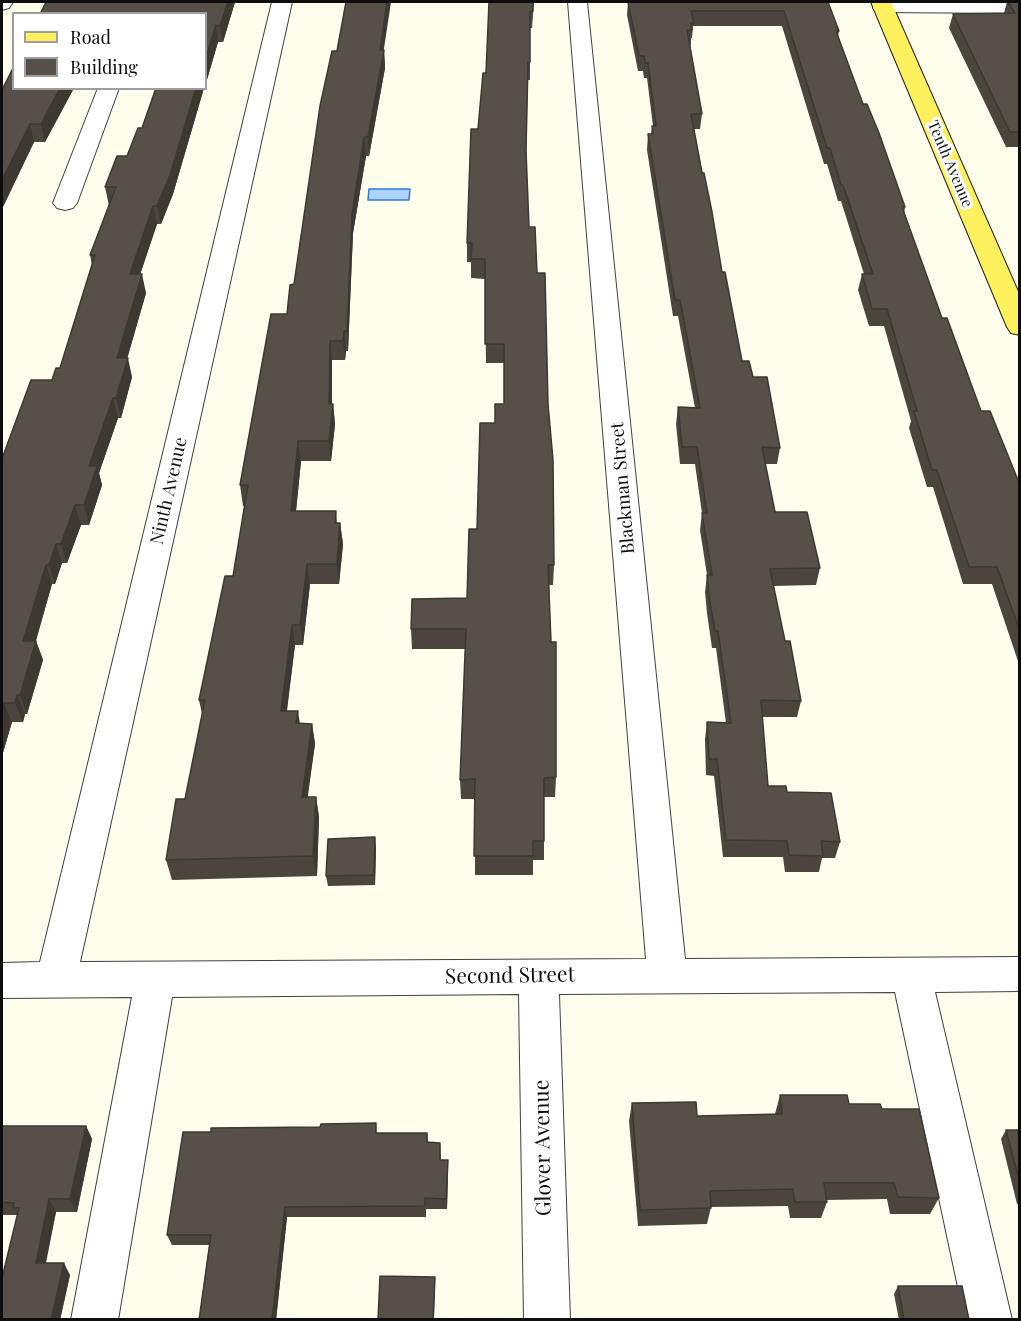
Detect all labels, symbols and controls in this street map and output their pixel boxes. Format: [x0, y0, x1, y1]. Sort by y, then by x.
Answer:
legend [12, 12, 207, 90]
text: Road [70, 25, 111, 49]
text: Building [70, 55, 138, 79]
street label: Tenth Avenue [924, 118, 976, 210]
street label: Blackman Street [606, 421, 640, 555]
street label: Ninth Avenue [146, 435, 192, 547]
street label: Second Street [445, 962, 575, 990]
street label: Glover Avenue [529, 1080, 557, 1216]

